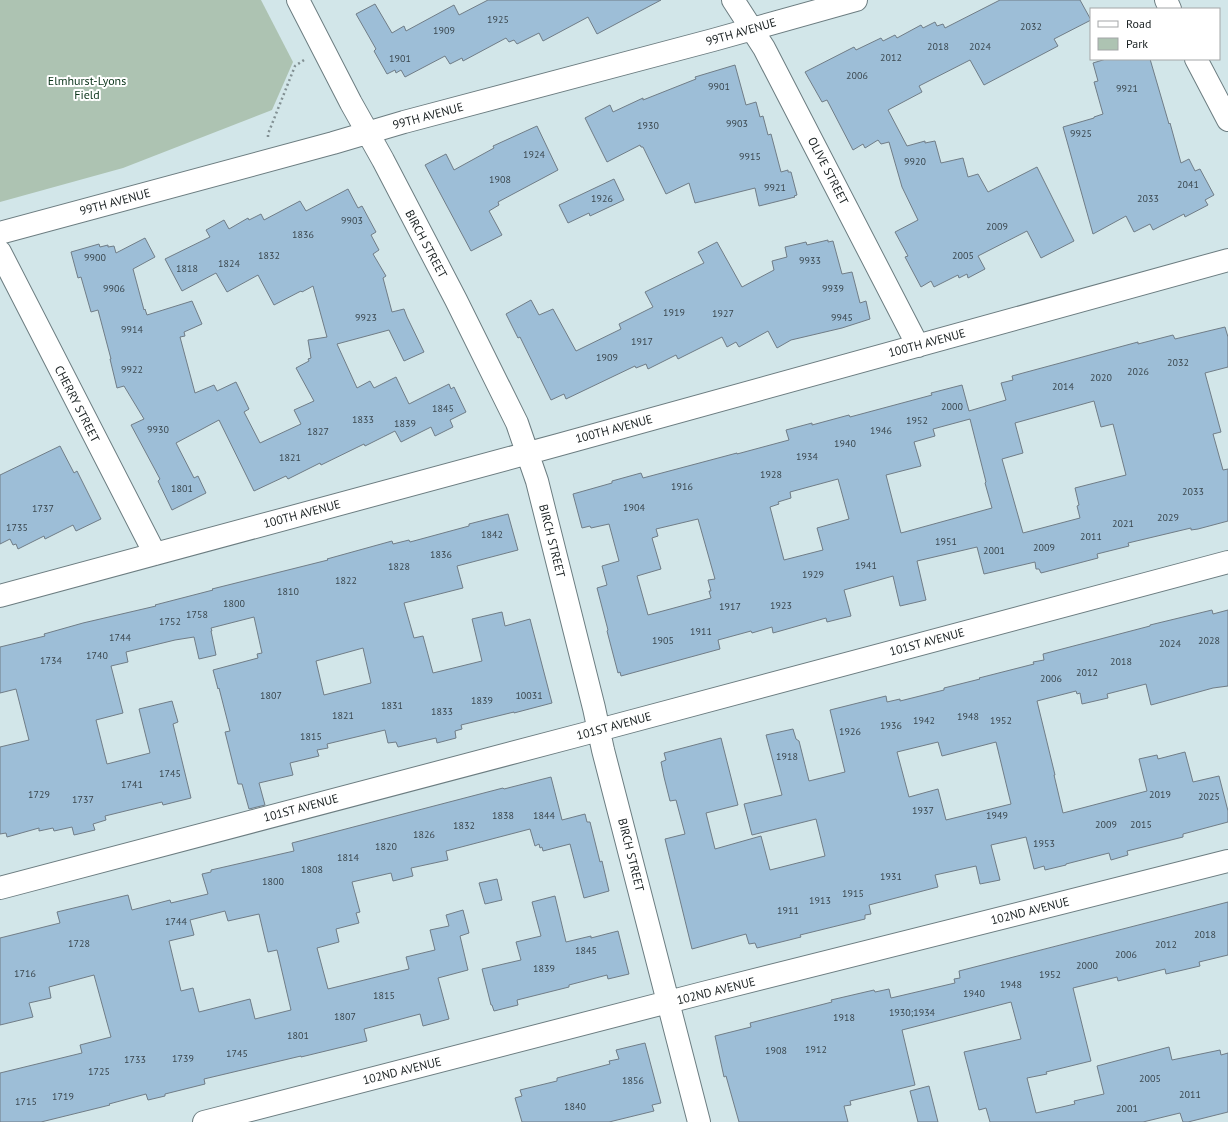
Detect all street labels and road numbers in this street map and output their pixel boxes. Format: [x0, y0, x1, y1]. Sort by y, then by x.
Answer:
street label: 99TH AVENUE [704, 14, 778, 49]
street label: 99TH AVENUE [391, 99, 465, 132]
street label: OLIVE STREET [805, 134, 852, 207]
street label: 99TH AVENUE [78, 185, 152, 218]
street label: BIRCH STREET [402, 207, 451, 281]
street label: 100TH AVENUE [887, 325, 967, 360]
street label: CHERRY STREET [52, 363, 103, 445]
street label: 100TH AVENUE [574, 411, 654, 446]
street label: 100TH AVENUE [262, 496, 342, 531]
street label: BIRCH STREET [536, 503, 569, 579]
street label: 101ST AVENUE [888, 624, 966, 659]
street label: 101ST AVENUE [575, 708, 653, 743]
street label: 101ST AVENUE [262, 790, 340, 825]
street label: BIRCH STREET [615, 817, 648, 893]
street label: 102ND AVENUE [989, 894, 1071, 928]
street label: 102ND AVENUE [675, 974, 757, 1008]
street label: 102ND AVENUE [361, 1054, 443, 1088]

